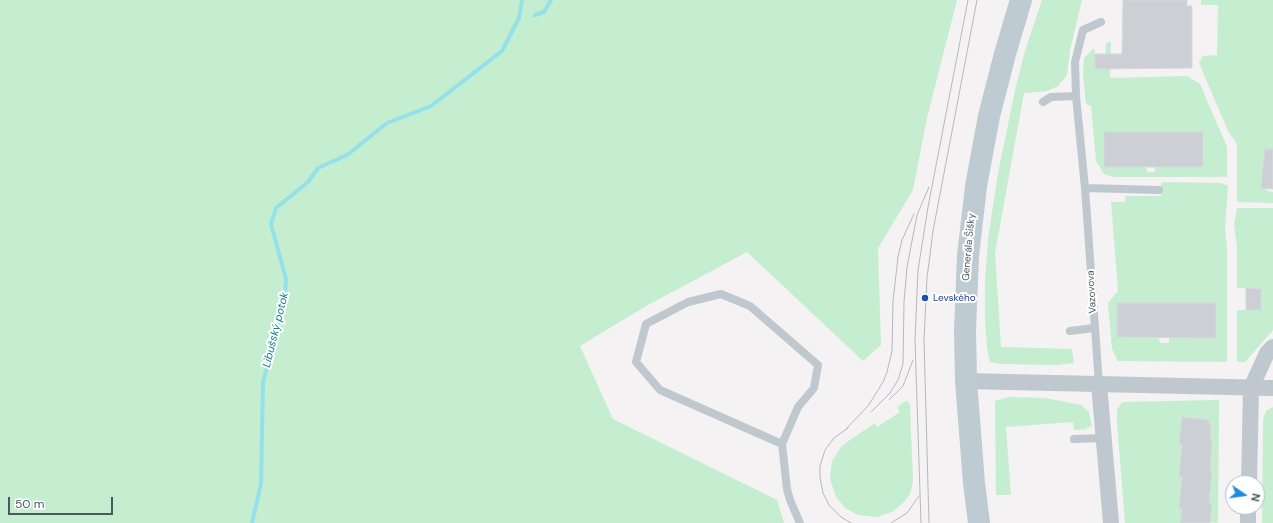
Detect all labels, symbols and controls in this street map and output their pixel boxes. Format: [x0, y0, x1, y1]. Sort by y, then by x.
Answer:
street label: Generála Šišky [960, 213, 978, 281]
street label: Vazovova [1085, 270, 1099, 314]
water label: Libušský potok [260, 291, 292, 369]
place label: Levského [933, 292, 976, 304]
marker: Levského [920, 293, 930, 303]
north arrow [1225, 475, 1265, 515]
scale bar [10, 489, 115, 515]
text: N [1248, 492, 1263, 503]
text: 50 m [15, 496, 44, 512]

